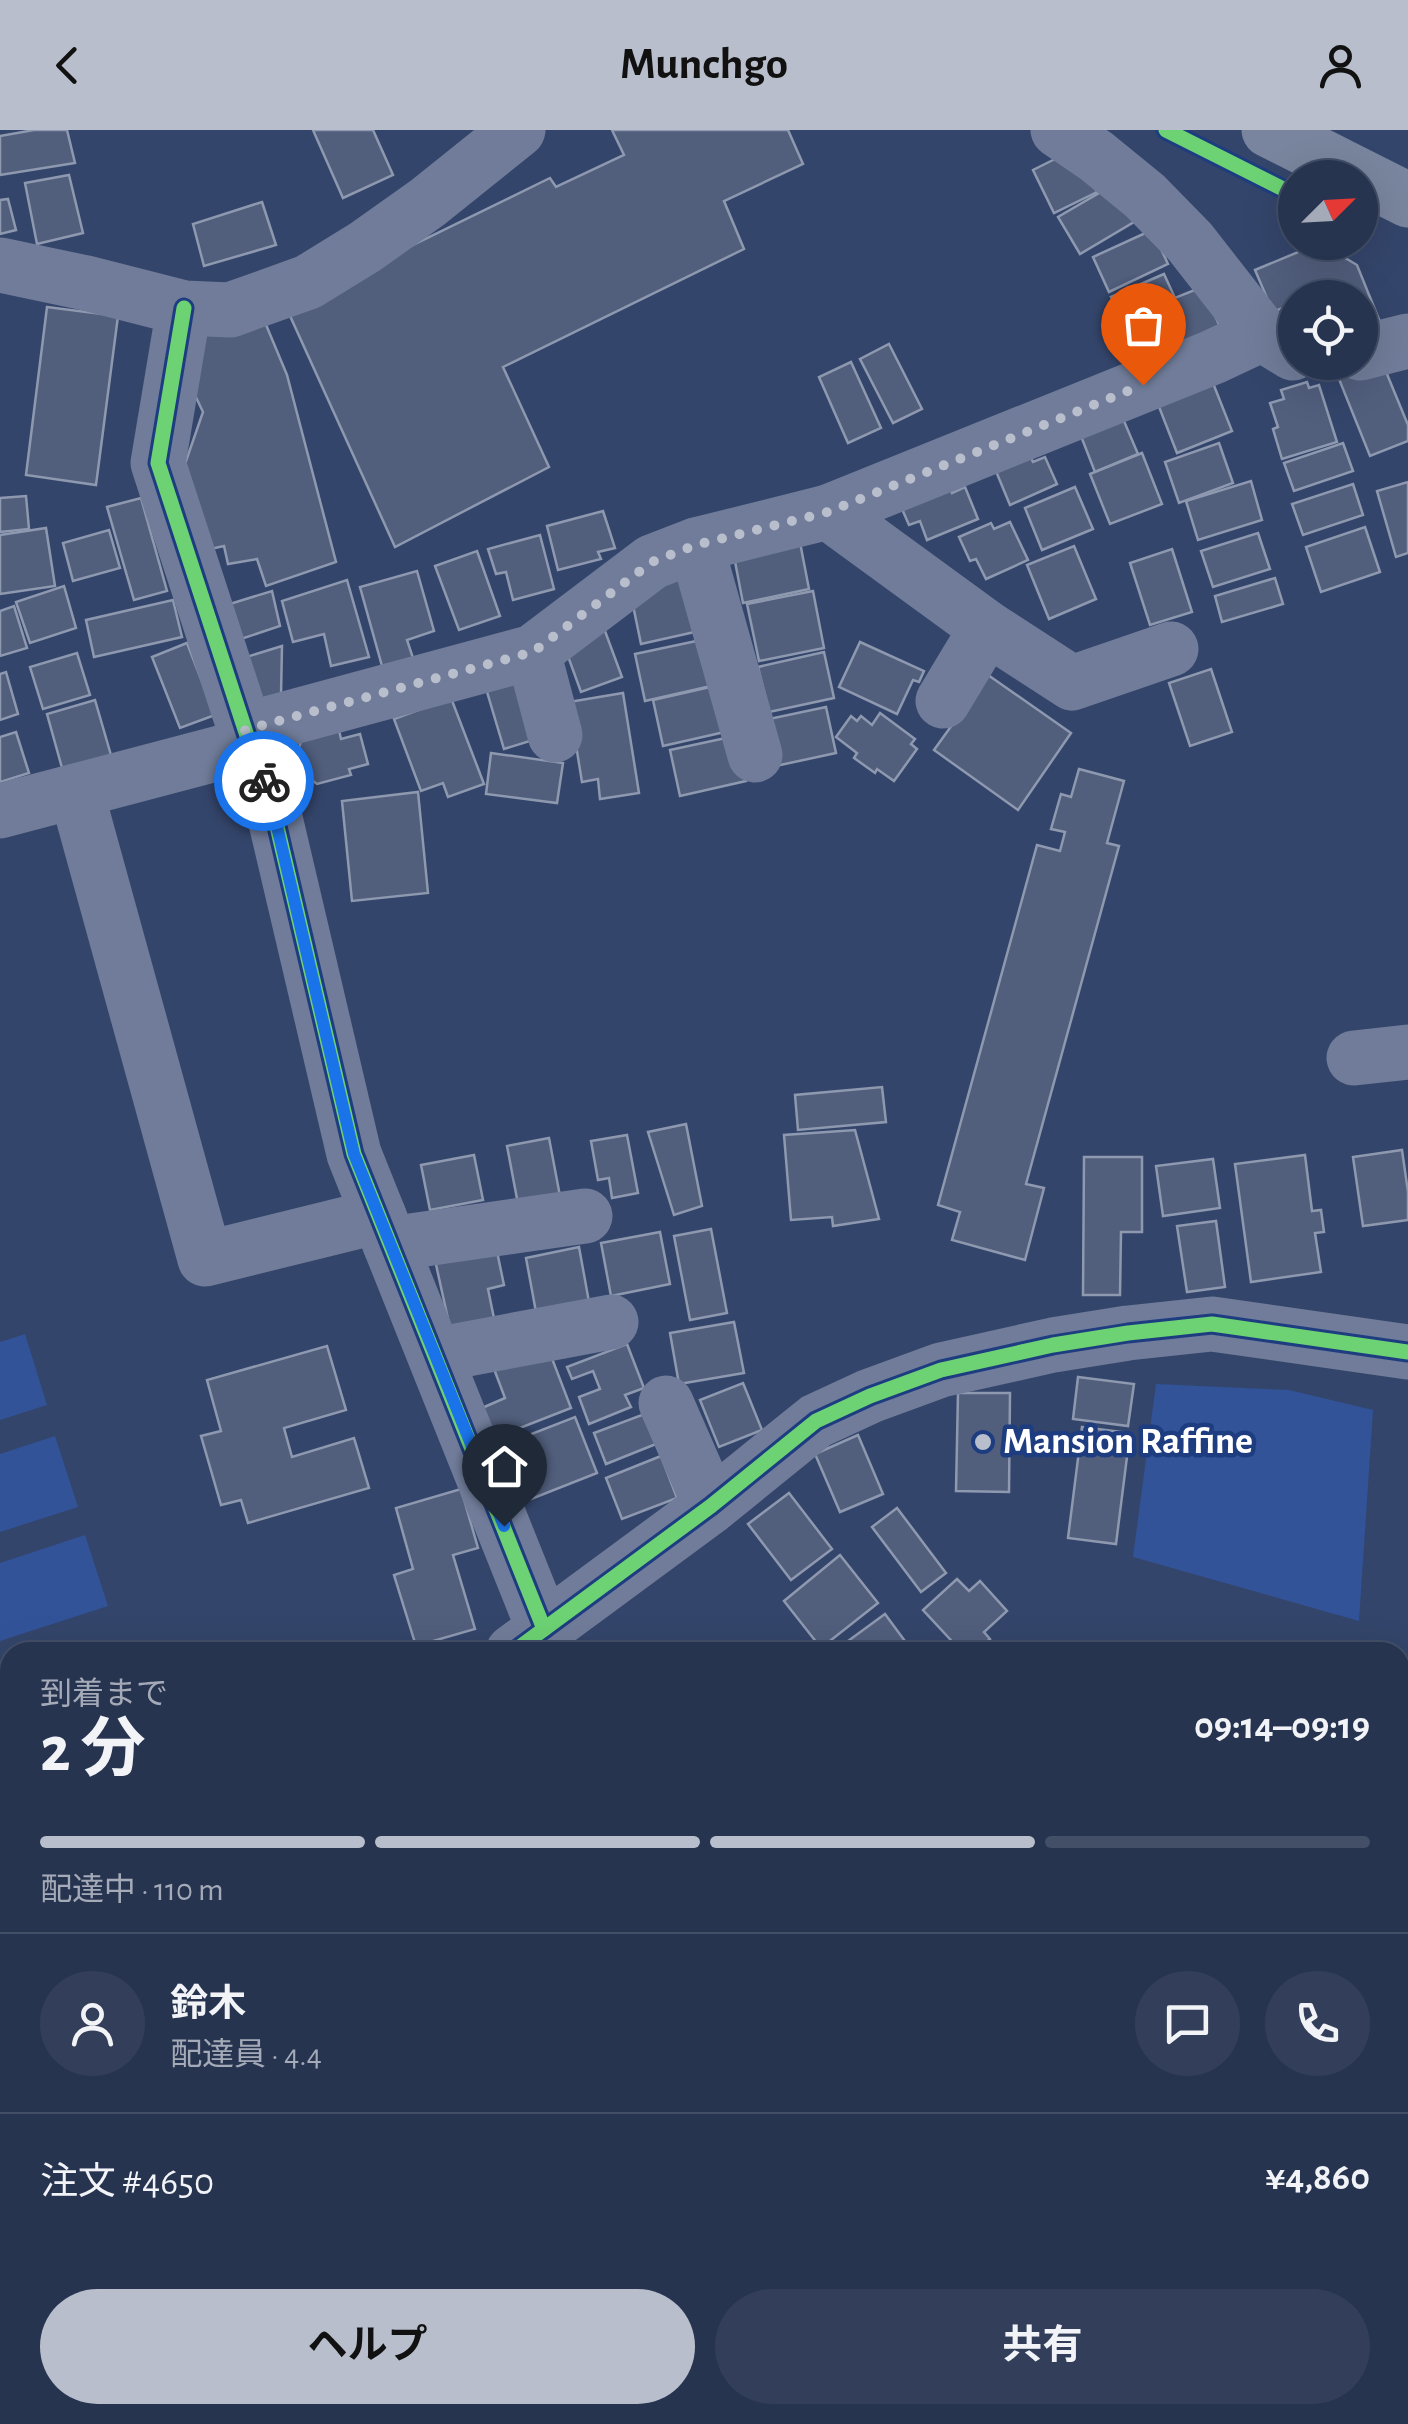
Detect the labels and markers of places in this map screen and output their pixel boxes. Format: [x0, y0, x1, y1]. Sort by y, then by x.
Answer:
pin [1101, 283, 1186, 386]
place label: Mansion Raffine [1003, 1423, 1253, 1461]
pin [462, 1424, 547, 1527]
marker: Mansion Raffine [972, 1431, 994, 1453]

